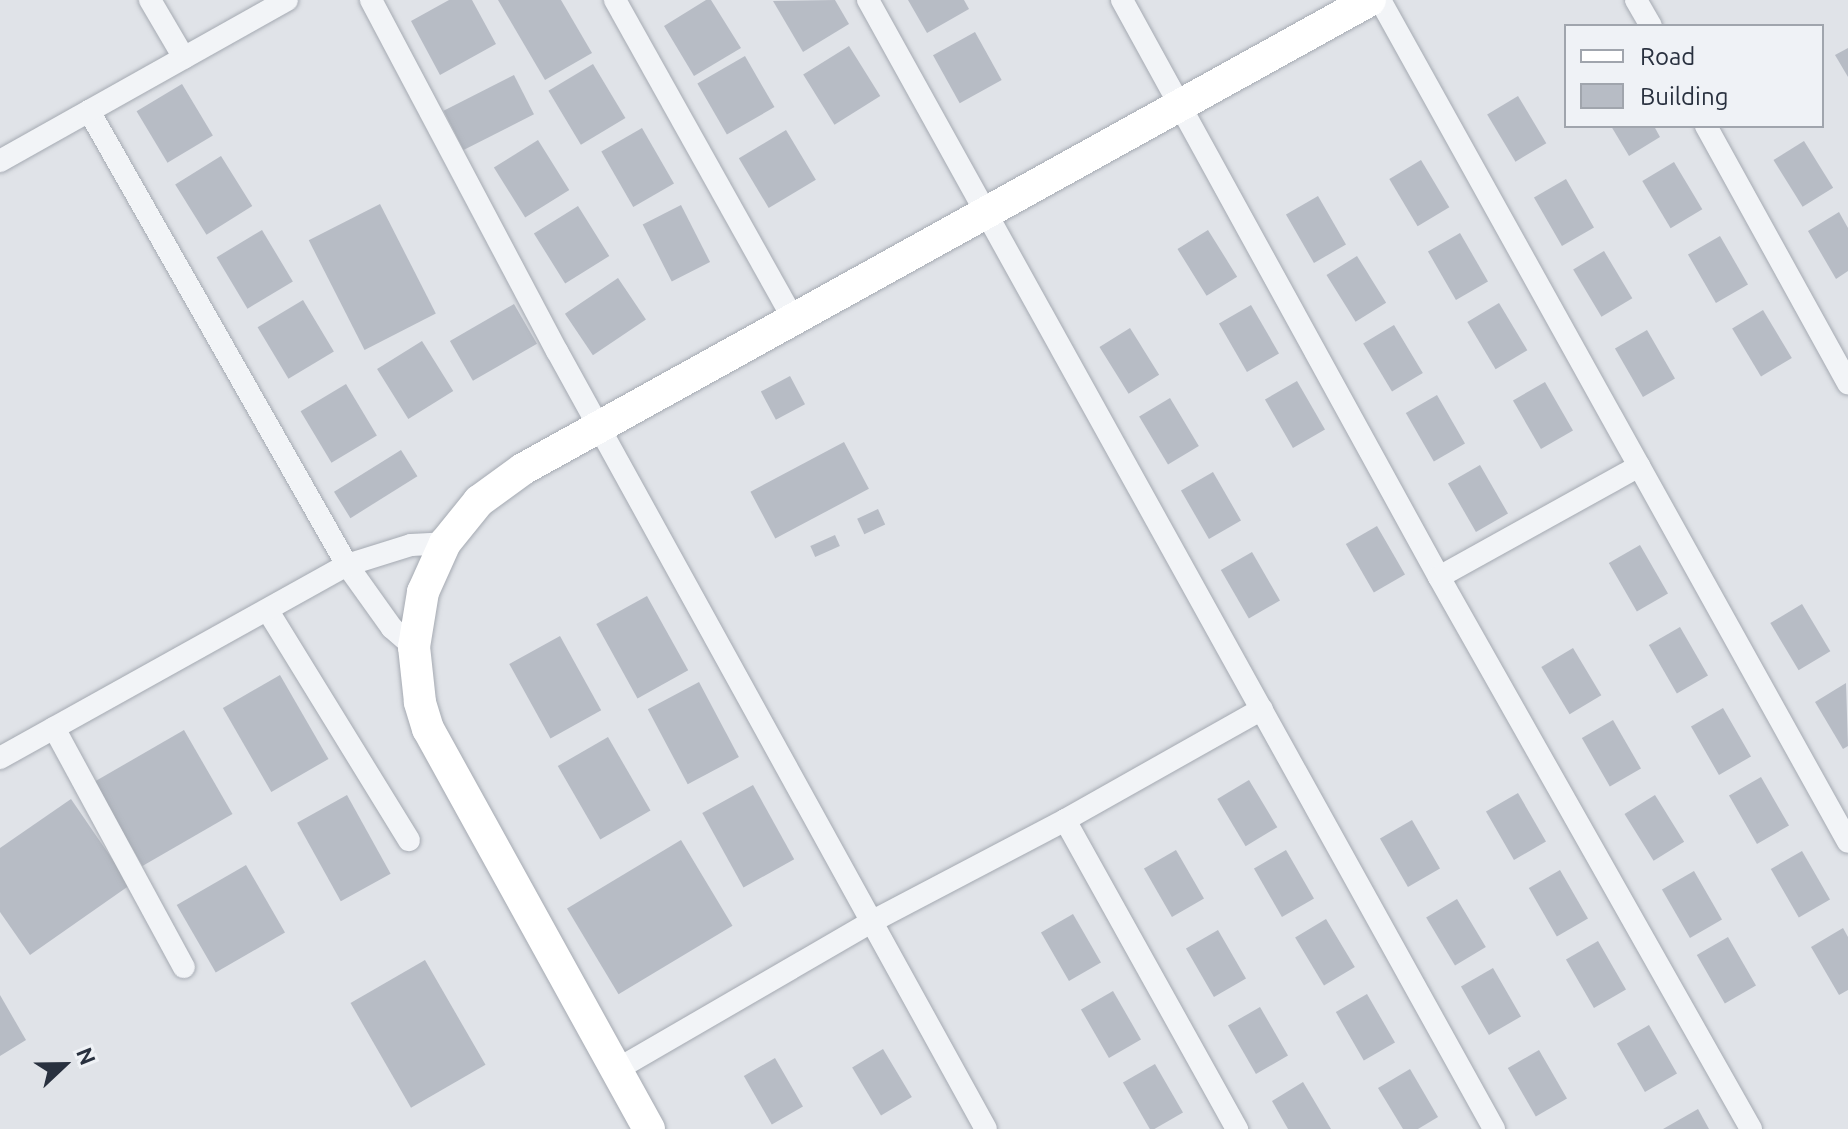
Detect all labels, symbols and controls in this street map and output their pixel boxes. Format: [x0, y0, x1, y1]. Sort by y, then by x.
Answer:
legend [1564, 24, 1824, 128]
text: Road [1640, 43, 1695, 70]
text: Building [1640, 83, 1728, 110]
north arrow [24, 1025, 104, 1105]
text: N [72, 1044, 101, 1068]

